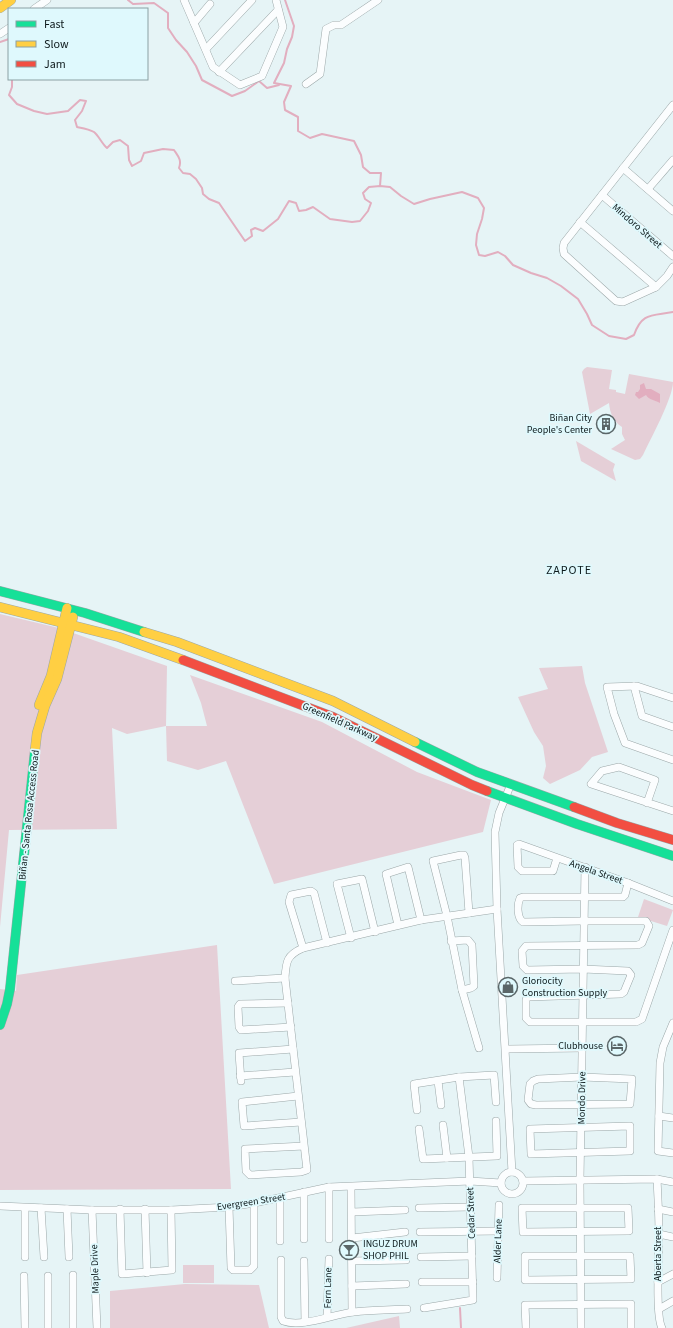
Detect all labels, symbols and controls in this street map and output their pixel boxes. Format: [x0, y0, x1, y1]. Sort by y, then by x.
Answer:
legend [8, 8, 148, 80]
text: Fast [44, 16, 64, 33]
text: Slow [44, 36, 69, 53]
text: Jam [44, 56, 66, 73]
street label: Mindoro Street [609, 200, 665, 252]
place label: Biñan City People's Center [527, 411, 593, 437]
building icon: Biñan City People's Center [595, 413, 617, 435]
district label: ZAPOTE [546, 562, 592, 579]
street label: Greenfield Parkway [300, 699, 380, 745]
street label: Biñan - Santa Rosa Access Road [15, 749, 43, 881]
street label: Angela Street [568, 856, 625, 888]
place label: Gloriocity Construction Supply [522, 974, 607, 1000]
shop icon: Gloriocity Construction Supply [497, 976, 519, 998]
hotel icon: Clubhouse [606, 1035, 628, 1057]
place label: Clubhouse [558, 1039, 603, 1053]
street label: Mondo Drive [575, 1071, 589, 1125]
street label: Cedar Street [463, 1186, 479, 1239]
street label: Evergreen Street [216, 1190, 287, 1214]
street label: Alder Lane [490, 1219, 506, 1263]
street label: Aberta Street [651, 1226, 665, 1281]
place label: INGUZ DRUM SHOP PHIL [363, 1237, 418, 1263]
bar icon: INGUZ DRUM SHOP PHIL [338, 1239, 360, 1261]
street label: Maple Drive [87, 1244, 103, 1294]
street label: Fern Lane [321, 1267, 335, 1309]

